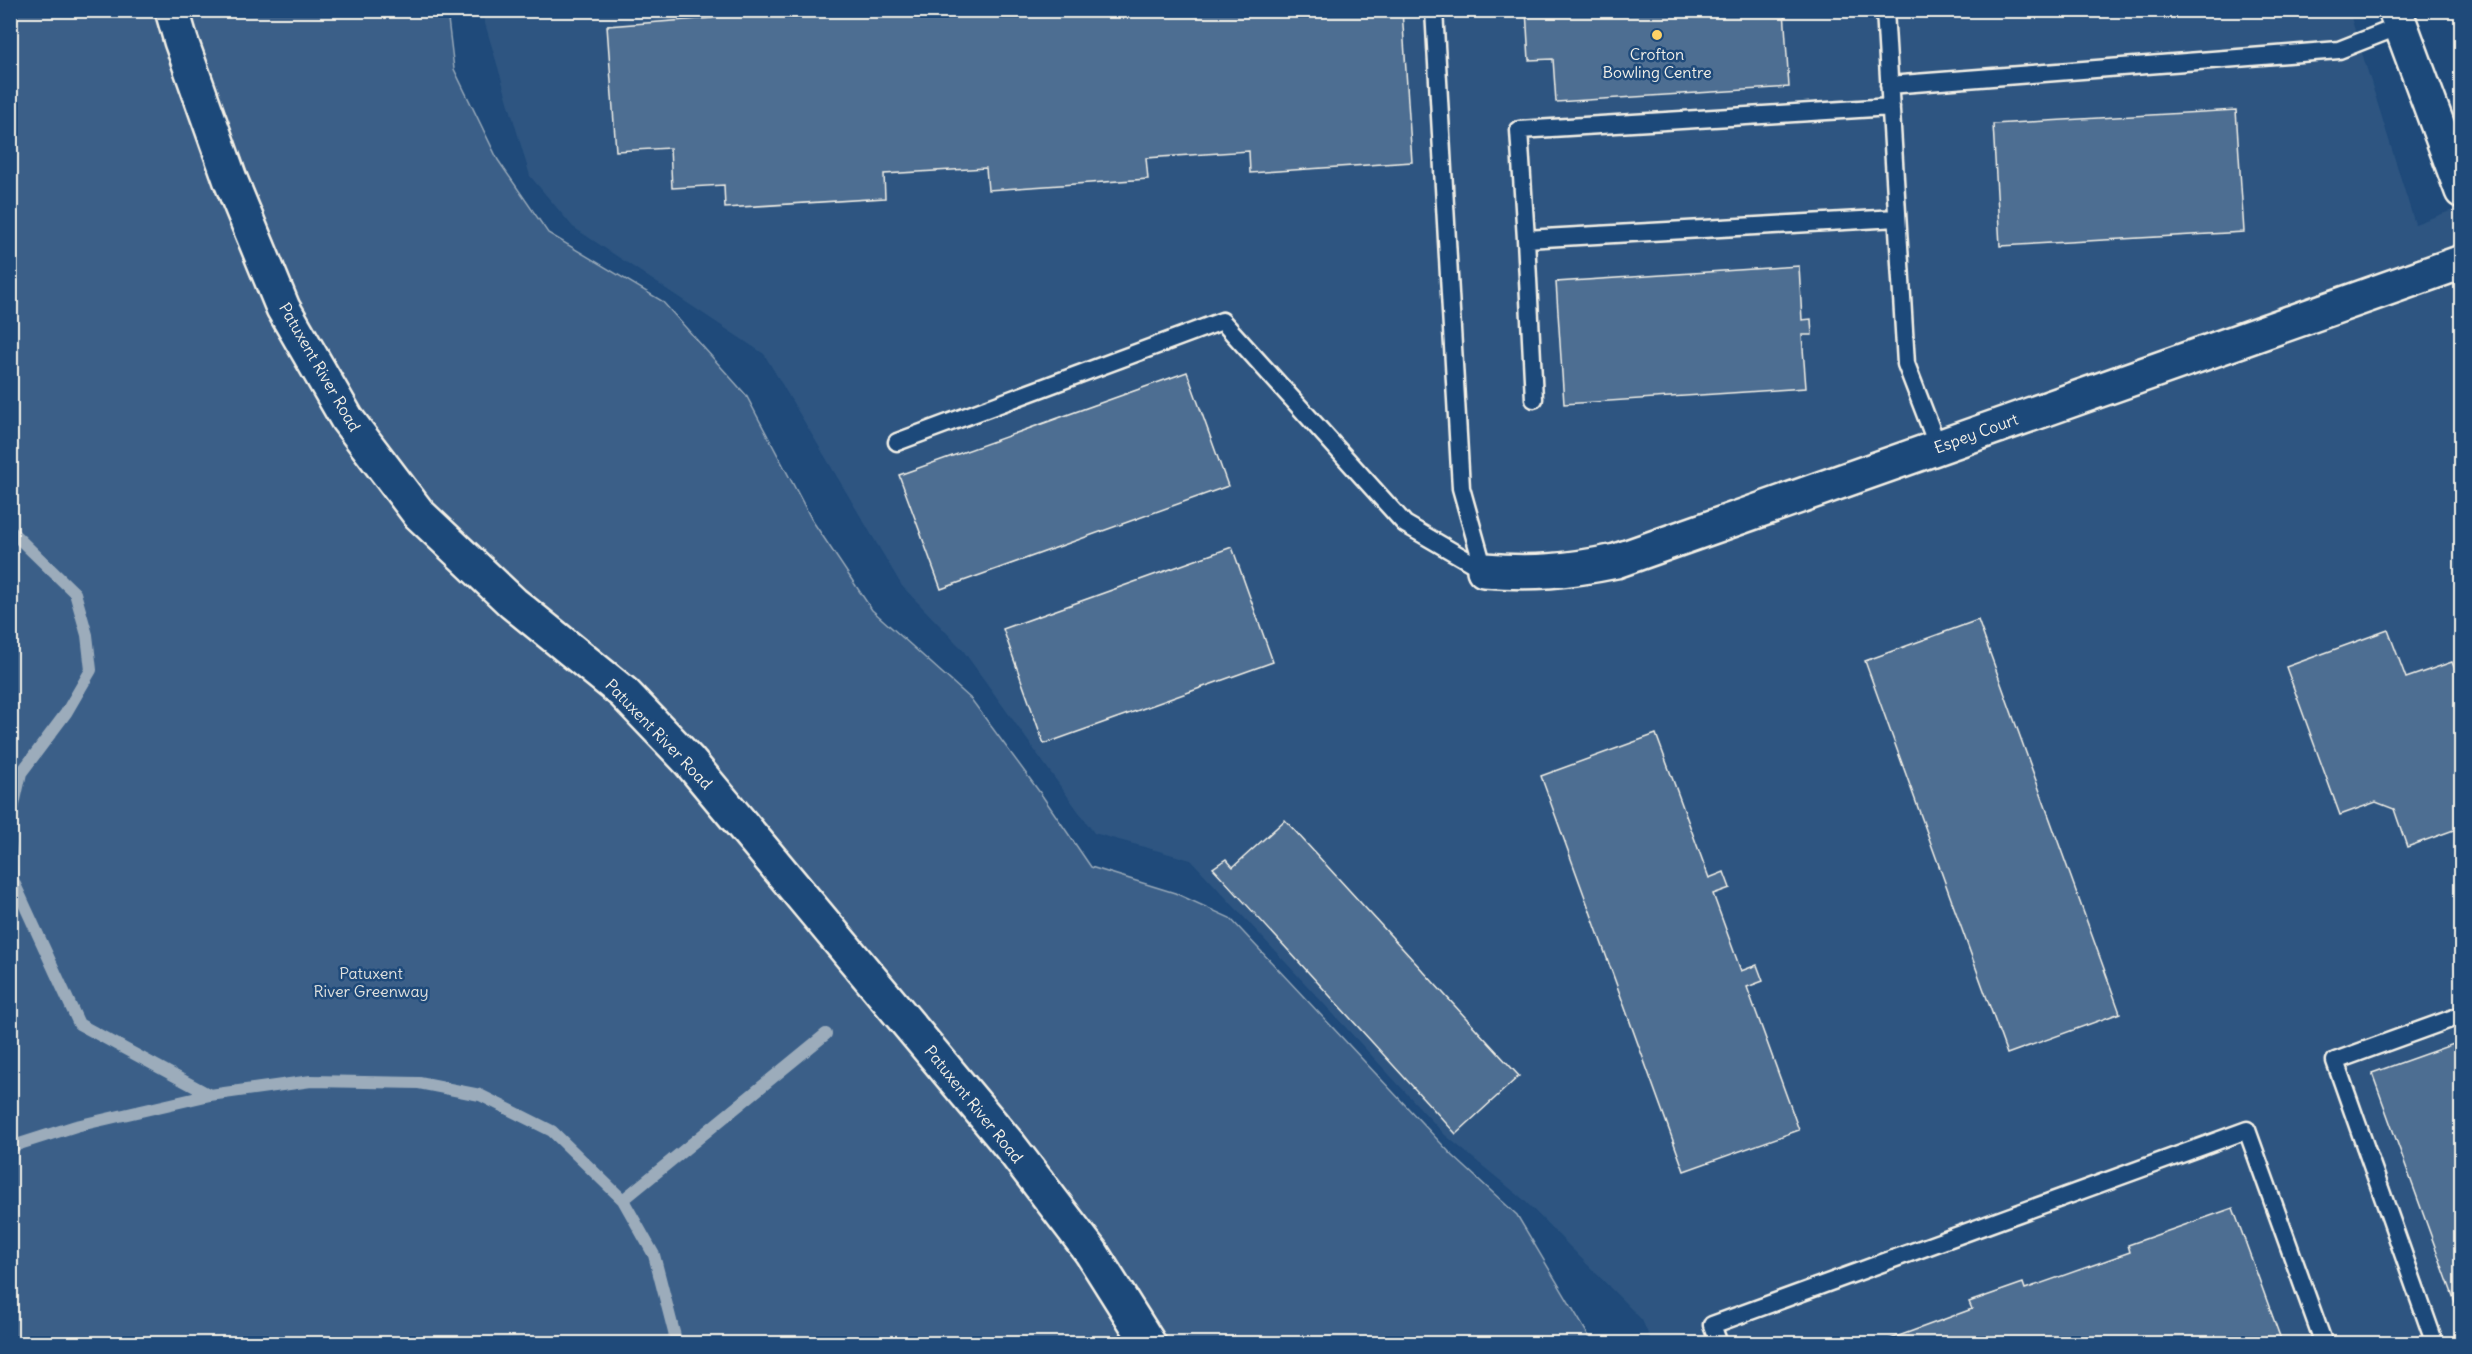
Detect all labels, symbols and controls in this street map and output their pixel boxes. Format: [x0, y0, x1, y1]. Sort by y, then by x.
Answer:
marker: Crofton Bowling Centre [1650, 28, 1664, 42]
place label: Crofton Bowling Centre [1602, 44, 1712, 82]
street label: Patuxent River Road [275, 299, 365, 435]
street label: Espey Court [1931, 408, 2021, 457]
street label: Patuxent River Road [601, 675, 717, 793]
park label: Patuxent River Greenway [313, 963, 429, 1001]
street label: Patuxent River Road [920, 1041, 1028, 1167]

